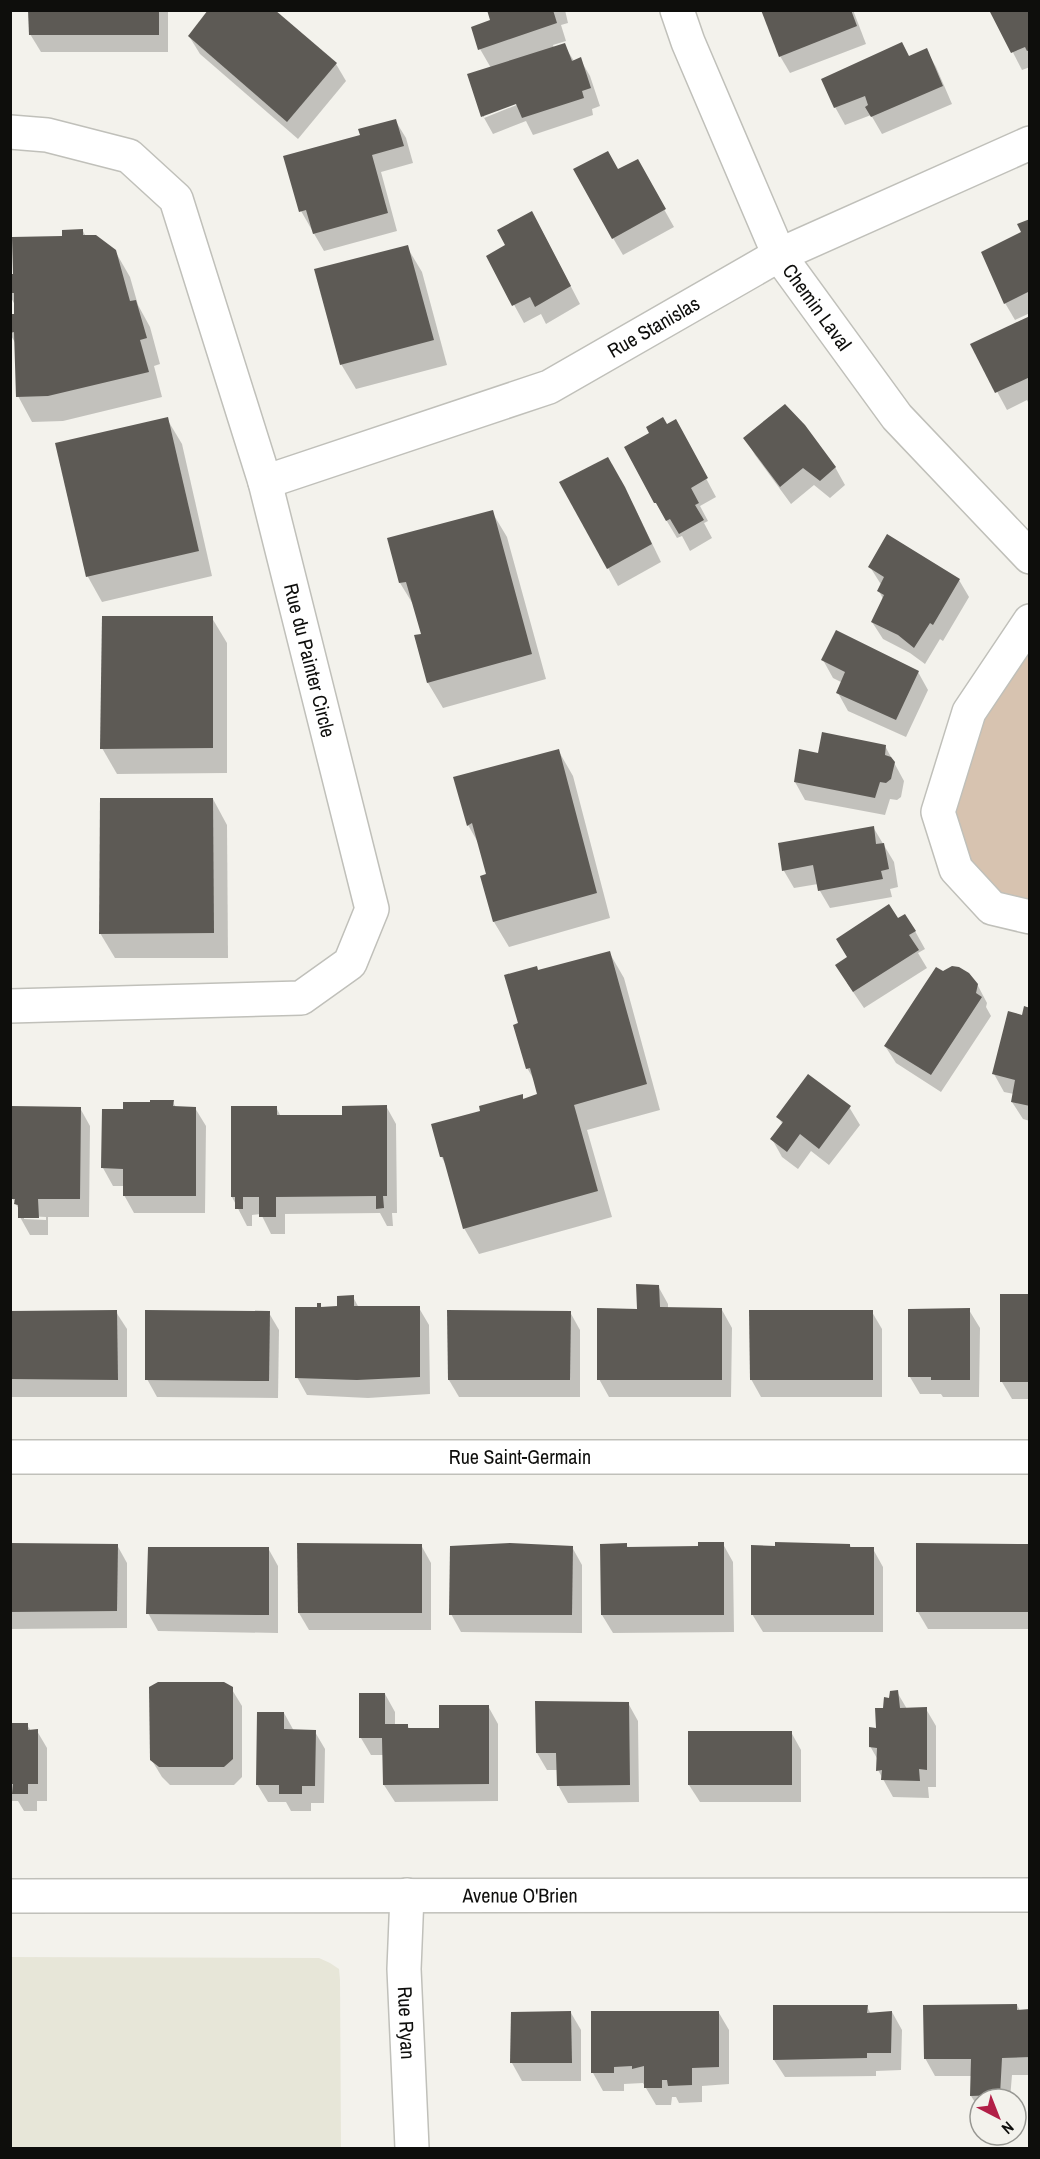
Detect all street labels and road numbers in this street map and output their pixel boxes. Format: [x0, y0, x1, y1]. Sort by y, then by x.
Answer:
street label: Chemin Laval [777, 258, 858, 356]
street label: Rue Stanislas [602, 289, 704, 364]
street label: Rue du Painter Circle [278, 580, 342, 740]
street label: Rue Saint-Germain [449, 1443, 591, 1470]
street label: Avenue O'Brien [461, 1881, 578, 1909]
street label: Rue Ryan [392, 1986, 422, 2060]

